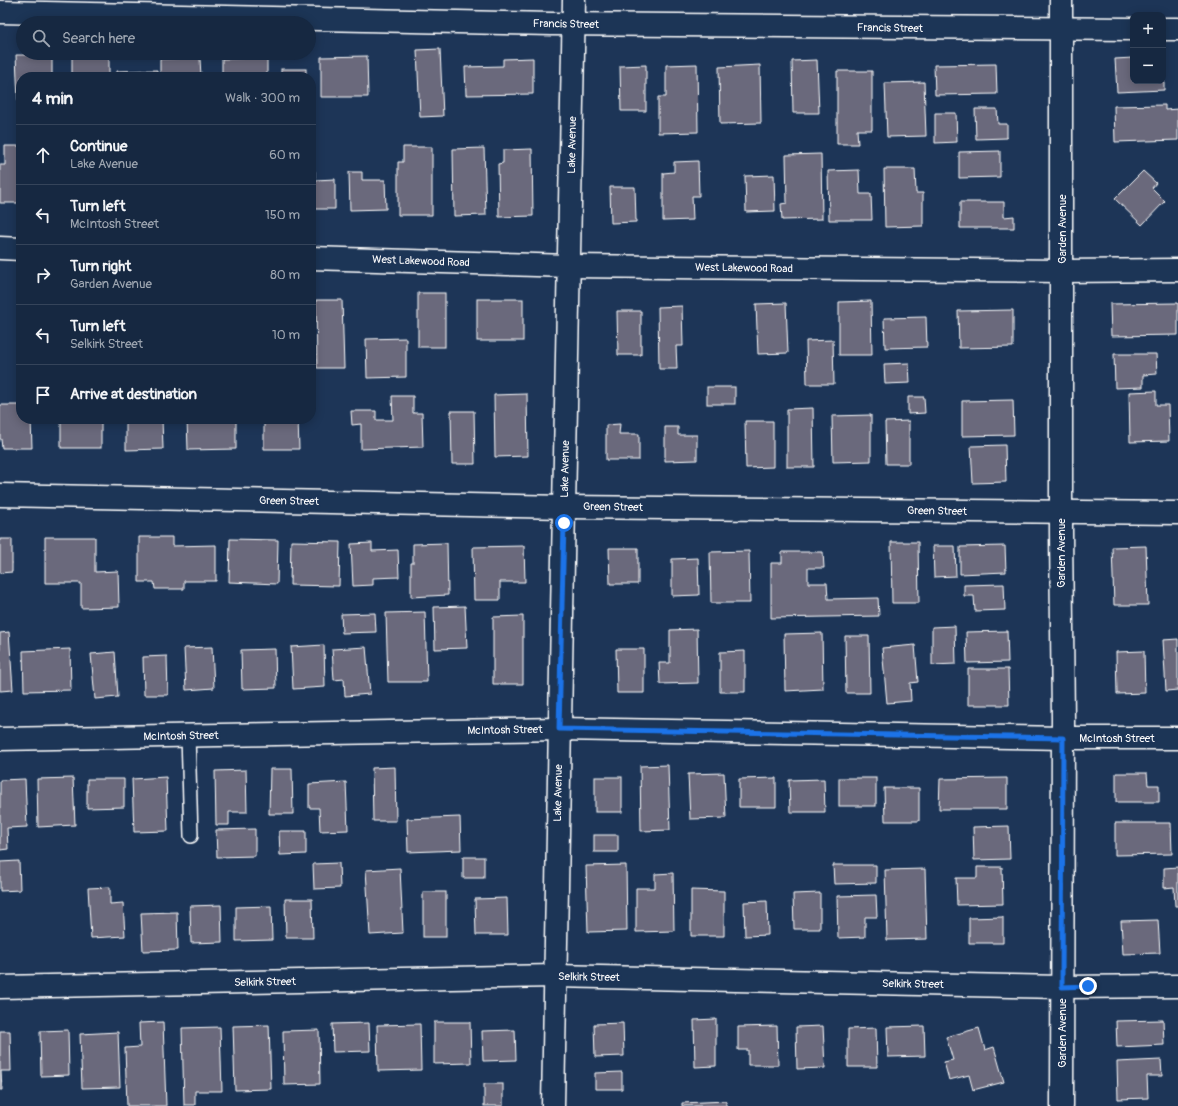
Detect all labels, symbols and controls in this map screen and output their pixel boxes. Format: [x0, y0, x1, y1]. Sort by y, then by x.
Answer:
map controls [1130, 12, 1166, 84]
button: + [1130, 12, 1166, 48]
search box [16, 16, 316, 60]
street label: Francis Street [533, 17, 600, 31]
street label: Francis Street [857, 21, 924, 35]
icon: search [30, 27, 52, 49]
text: Search here [62, 29, 135, 48]
button: − [1130, 48, 1166, 84]
text: 4 min [32, 88, 73, 109]
text: Walk · 300 m [225, 90, 300, 106]
street label: Lake Avenue [565, 116, 579, 174]
text: Continue [70, 137, 128, 156]
icon: ahead [32, 144, 54, 166]
text: 60 m [269, 147, 300, 163]
text: Lake Avenue [70, 156, 138, 172]
street label: Garden Avenue [1056, 194, 1069, 264]
text: Turn left [70, 197, 126, 216]
icon: left [32, 204, 54, 226]
text: 150 m [265, 207, 300, 223]
text: McIntosh Street [70, 216, 159, 232]
street label: West Lakewood Road [372, 253, 470, 269]
text: Turn right [70, 257, 131, 276]
street label: West Lakewood Road [695, 261, 793, 275]
icon: right [32, 264, 54, 286]
text: 80 m [270, 267, 300, 283]
text: Garden Avenue [70, 276, 152, 292]
text: Turn left [70, 317, 126, 336]
icon: left [32, 324, 54, 346]
text: 10 m [272, 327, 300, 343]
text: Selkirk Street [70, 336, 143, 352]
icon: arrive [32, 384, 54, 406]
text: Arrive at destination [70, 385, 197, 404]
street label: Lake Avenue [558, 440, 572, 498]
street label: Green Street [259, 494, 320, 508]
street label: Green Street [583, 500, 644, 514]
street label: Green Street [907, 504, 968, 518]
route start [555, 514, 573, 532]
street label: Garden Avenue [1055, 518, 1068, 588]
street label: McIntosh Street [467, 723, 543, 737]
street label: McIntosh Street [143, 729, 219, 743]
street label: McIntosh Street [1079, 732, 1155, 745]
street label: Lake Avenue [551, 764, 565, 822]
street label: Selkirk Street [558, 970, 621, 984]
street label: Selkirk Street [234, 975, 297, 989]
street label: Selkirk Street [882, 977, 945, 991]
route end [1079, 977, 1097, 995]
street label: Garden Avenue [1056, 998, 1069, 1068]

